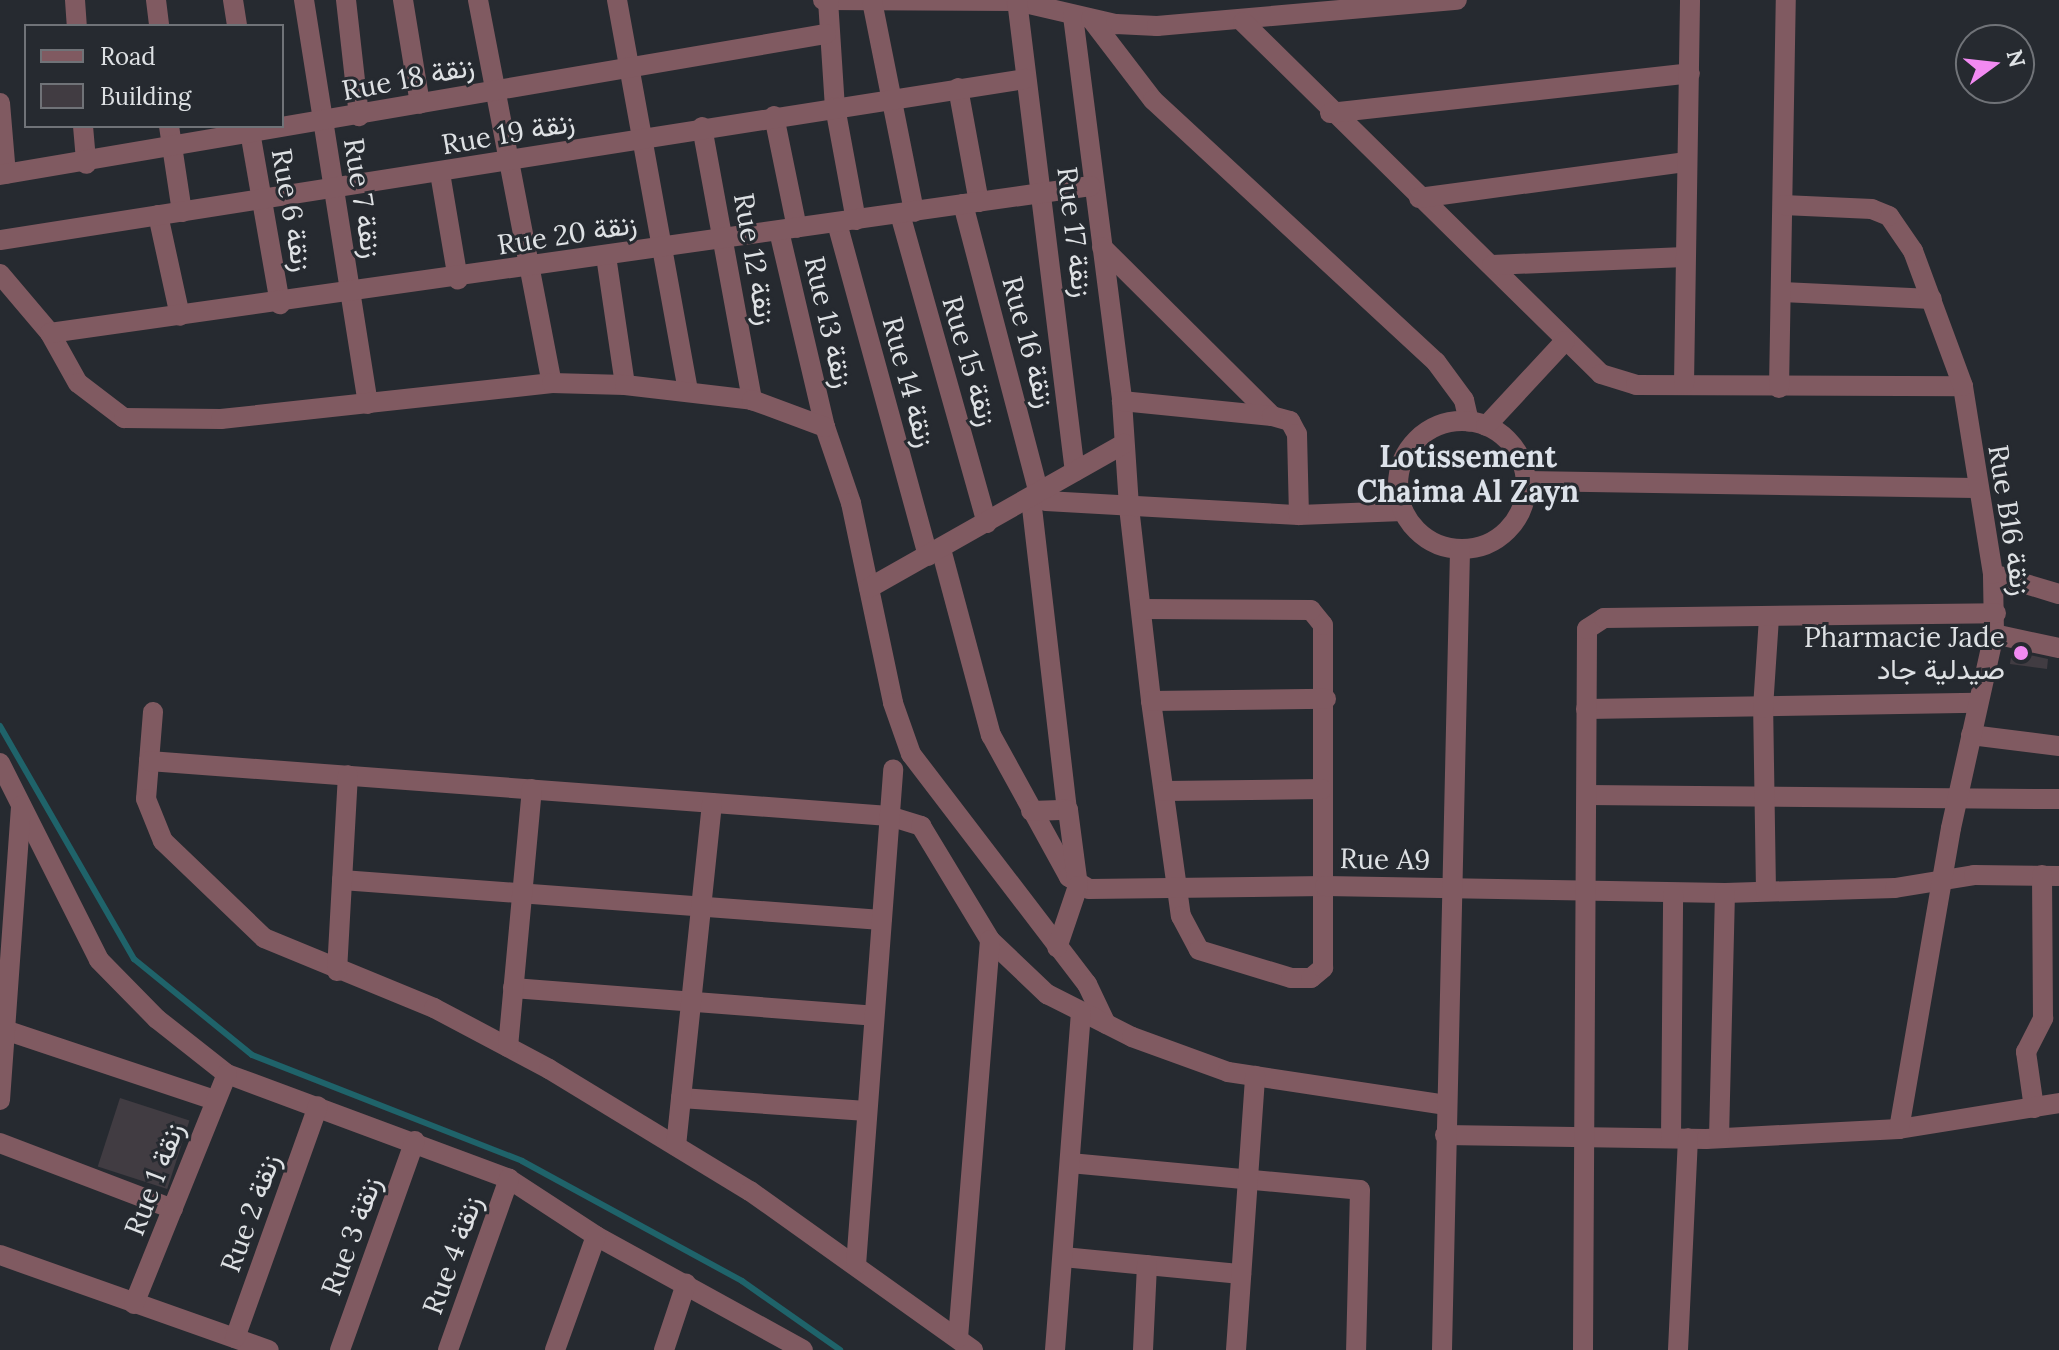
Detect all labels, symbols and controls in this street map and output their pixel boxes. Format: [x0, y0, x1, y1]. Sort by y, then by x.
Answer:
legend [24, 24, 284, 128]
north arrow [1955, 24, 2035, 104]
text: Road [100, 41, 156, 72]
text: N [2001, 46, 2032, 70]
street label: Rue 18 زنقة [339, 49, 477, 107]
text: Building [100, 81, 191, 112]
street label: Rue 19 زنقة [439, 105, 577, 161]
street label: Rue 7 زنقة [337, 136, 389, 260]
street label: Rue 6 زنقة [265, 146, 319, 274]
street label: Rue 17 زنقة [1050, 165, 1100, 299]
street label: Rue 12 زنقة [727, 190, 783, 328]
street label: Rue 20 زنقة [495, 206, 639, 262]
street label: Rue 13 زنقة [798, 253, 860, 391]
street label: Rue 16 زنقة [995, 273, 1063, 411]
street label: Rue 15 زنقة [935, 292, 1005, 430]
street label: Rue 14 زنقة [875, 313, 943, 451]
district label: Lotissement Chaima Al Zayn [1357, 438, 1579, 508]
street label: Rue B16 زنقة [1982, 442, 2038, 598]
place label: Pharmacie Jade صيدلية جاد [1804, 620, 2005, 686]
marker: Pharmacie Jade صيدلية جاد [2012, 644, 2030, 662]
street label: Rue A9 [1339, 841, 1431, 877]
street label: Rue 1 زنقة [117, 1118, 191, 1240]
street label: Rue 2 زنقة [213, 1149, 287, 1277]
street label: Rue 3 زنقة [314, 1172, 388, 1300]
street label: Rue 4 زنقة [415, 1191, 489, 1319]

